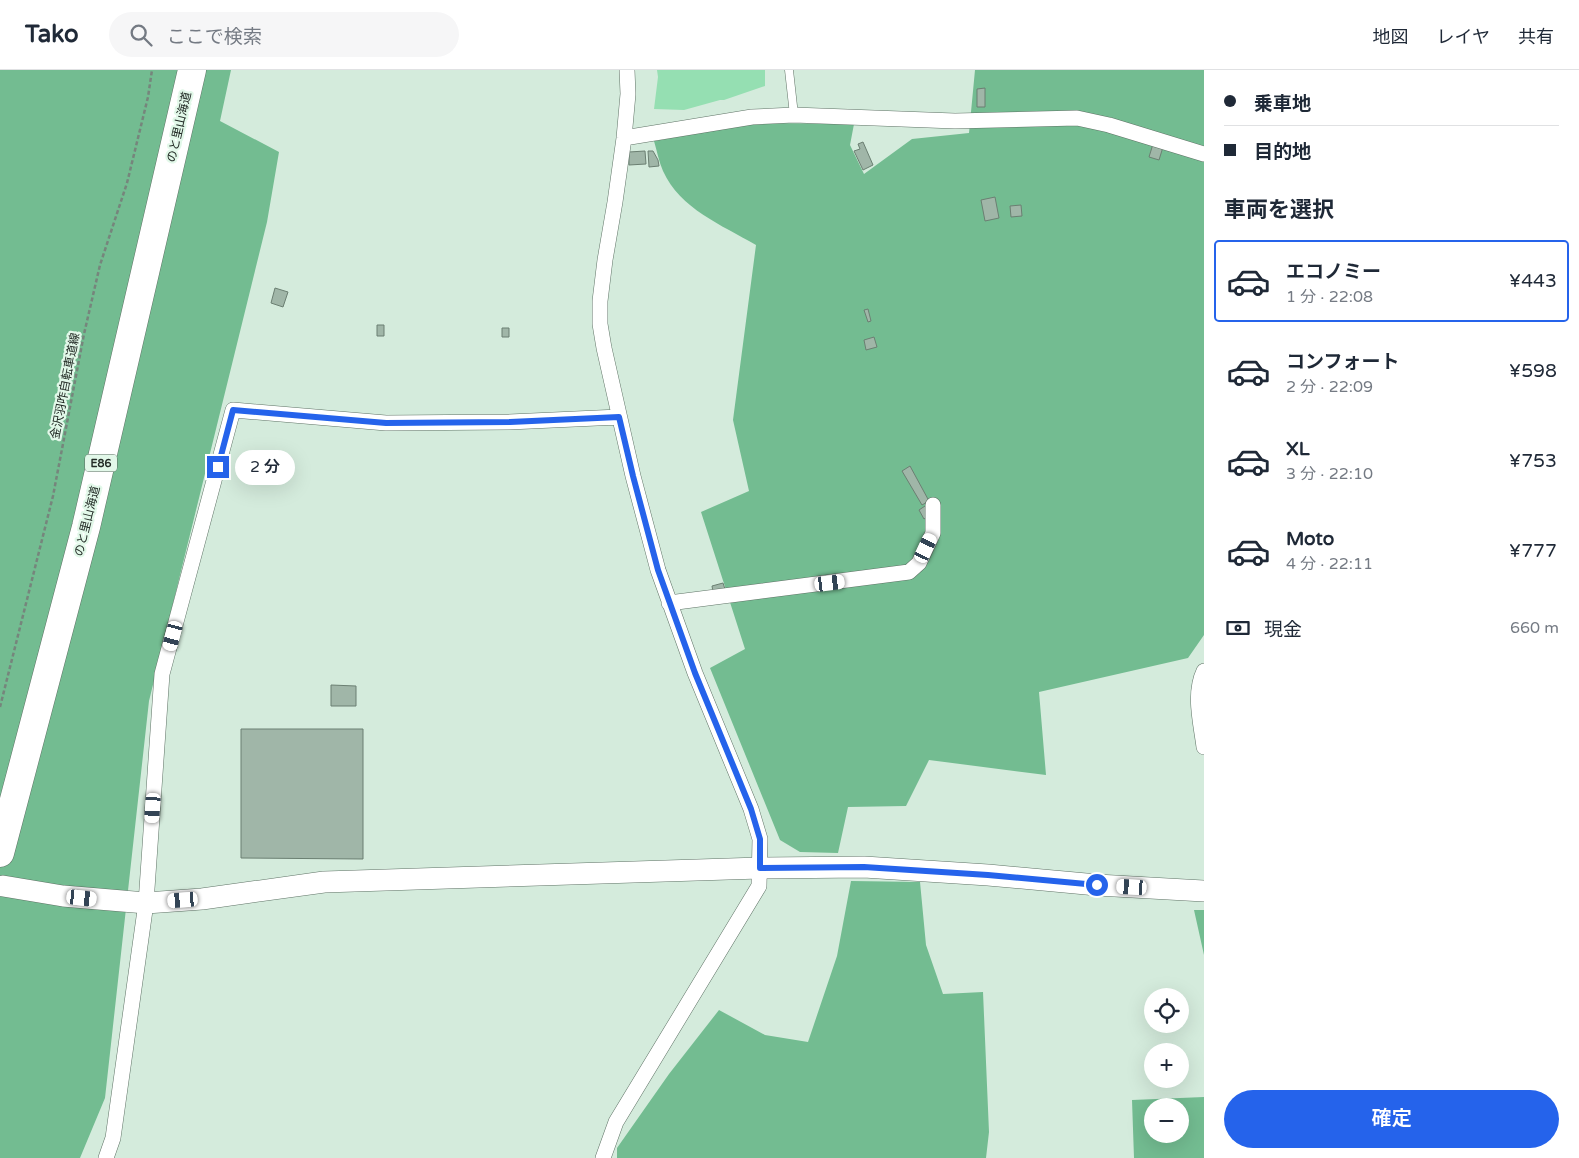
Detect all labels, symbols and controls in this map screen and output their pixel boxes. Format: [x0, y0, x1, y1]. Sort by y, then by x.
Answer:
search box [109, 12, 459, 57]
text: Tako [25, 20, 79, 49]
icon: search [127, 21, 155, 49]
text: ここで検索 [167, 26, 262, 48]
text: 地図 [1373, 26, 1409, 48]
text: レイヤ [1437, 26, 1490, 48]
text: 共有 [1518, 26, 1554, 48]
street label: のと里山海道 [164, 90, 194, 164]
text: 乗車地 [1254, 93, 1311, 115]
text: 目的地 [1254, 141, 1311, 163]
text: 車両を選択 [1224, 197, 1334, 223]
icon: car [1226, 259, 1271, 304]
text: エコノミー [1286, 261, 1381, 283]
text: ¥443 [1509, 270, 1557, 292]
text: 1 分 · 22:08 [1286, 287, 1373, 307]
street label: 金沢羽咋自転車道線 [48, 332, 82, 440]
icon: car [1226, 349, 1271, 394]
text: コンフォート [1286, 351, 1399, 373]
text: ¥598 [1509, 360, 1557, 382]
text: 2 分 · 22:09 [1286, 377, 1373, 397]
text: XL [1286, 438, 1310, 460]
icon: car [1226, 439, 1271, 484]
callout: 2 分 [236, 450, 296, 484]
text: ¥753 [1509, 450, 1557, 472]
road number: E86 [85, 454, 117, 472]
route end [207, 456, 229, 478]
text: 2 分 [250, 457, 280, 477]
text: 3 分 · 22:10 [1286, 464, 1373, 484]
street label: のと里山海道 [71, 484, 103, 558]
text: Moto [1286, 528, 1334, 550]
icon: car [1226, 529, 1271, 574]
car [912, 531, 939, 565]
text: ¥777 [1509, 540, 1557, 562]
text: 4 分 · 22:11 [1286, 554, 1373, 574]
car [814, 574, 845, 592]
icon: cash [1224, 614, 1252, 642]
text: 660 m [1510, 618, 1559, 638]
text: 現金 [1264, 619, 1302, 641]
car [161, 620, 184, 652]
car [144, 793, 161, 823]
route start [1086, 874, 1108, 896]
car [1116, 879, 1147, 895]
car [66, 889, 97, 907]
car [167, 891, 198, 909]
map controls [1144, 988, 1189, 1143]
button: locate [1144, 988, 1189, 1033]
button: + [1144, 1043, 1189, 1088]
button: 確定 [1224, 1090, 1559, 1148]
button: − [1144, 1098, 1189, 1143]

